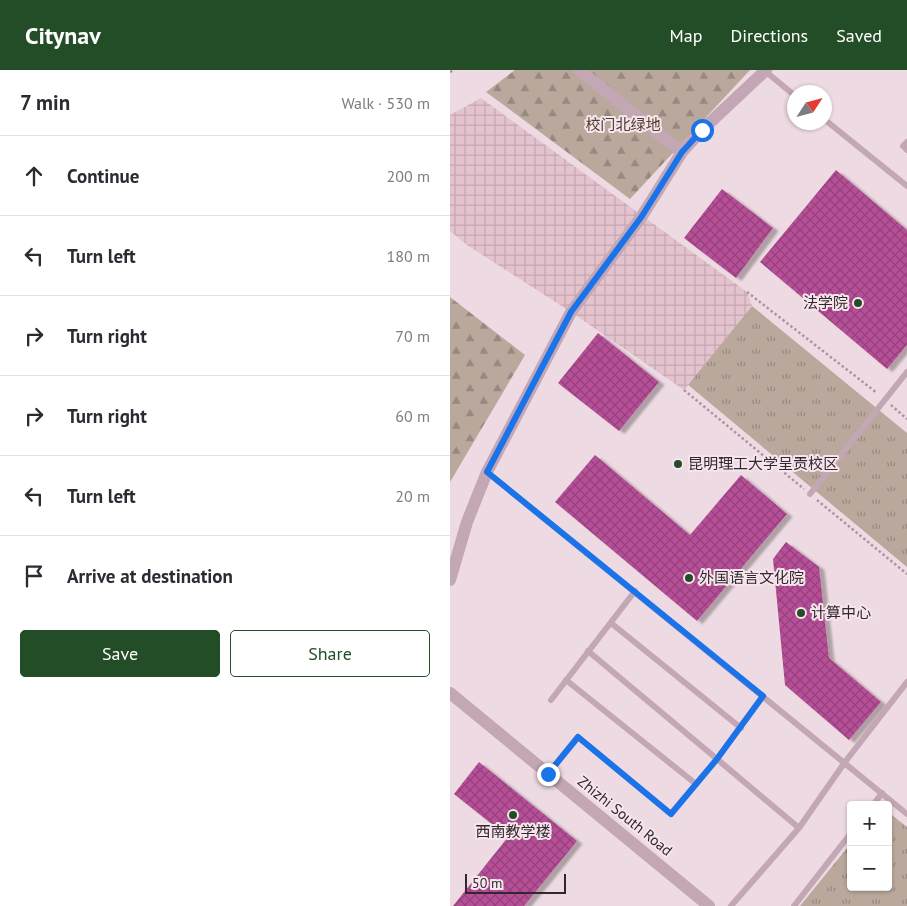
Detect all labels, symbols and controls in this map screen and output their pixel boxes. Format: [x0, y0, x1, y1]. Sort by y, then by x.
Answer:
text: Citynav [25, 20, 101, 51]
text: Map [670, 24, 702, 47]
text: Directions [730, 24, 808, 47]
text: Saved [836, 24, 882, 47]
north arrow [787, 85, 832, 130]
text: 7 min [20, 89, 70, 116]
text: Walk · 530 m [341, 93, 430, 113]
park label: 校门北绿地 [585, 115, 661, 134]
route start [691, 119, 714, 142]
icon: ahead [20, 162, 48, 190]
text: Continue [67, 164, 139, 188]
text: 200 m [387, 166, 430, 186]
icon: left [20, 242, 48, 270]
text: Turn left [67, 244, 136, 268]
text: 180 m [387, 246, 430, 266]
place label: 法学院 [803, 293, 848, 312]
marker: 法学院 [852, 297, 864, 309]
icon: right [20, 322, 48, 350]
text: Turn right [67, 324, 147, 348]
text: 70 m [395, 326, 430, 346]
icon: right [20, 402, 48, 430]
text: Turn right [67, 404, 147, 428]
text: 60 m [395, 406, 430, 426]
place label: 昆明理工大学呈贡校区 [688, 454, 838, 473]
marker: 昆明理工大学呈贡校区 [672, 458, 684, 470]
icon: left [20, 482, 48, 510]
text: Turn left [67, 484, 136, 508]
text: 20 m [395, 486, 430, 506]
icon: arrive [20, 562, 48, 590]
text: Arrive at destination [67, 564, 233, 588]
place label: 外国语言文化院 [699, 568, 804, 587]
marker: 外国语言文化院 [683, 572, 695, 584]
place label: 计算中心 [811, 603, 871, 622]
marker: 计算中心 [795, 607, 807, 619]
button: Save [20, 630, 220, 677]
button: Share [230, 630, 430, 677]
route end [537, 763, 560, 786]
street label: Zhizhi South Road [574, 772, 677, 860]
map controls [847, 801, 892, 891]
button: + [847, 801, 892, 846]
marker: 西南教学楼 [507, 809, 519, 821]
place label: 西南教学楼 [475, 822, 551, 841]
button: − [847, 846, 892, 891]
scale bar [465, 871, 566, 894]
text: 50 m [472, 874, 502, 892]

